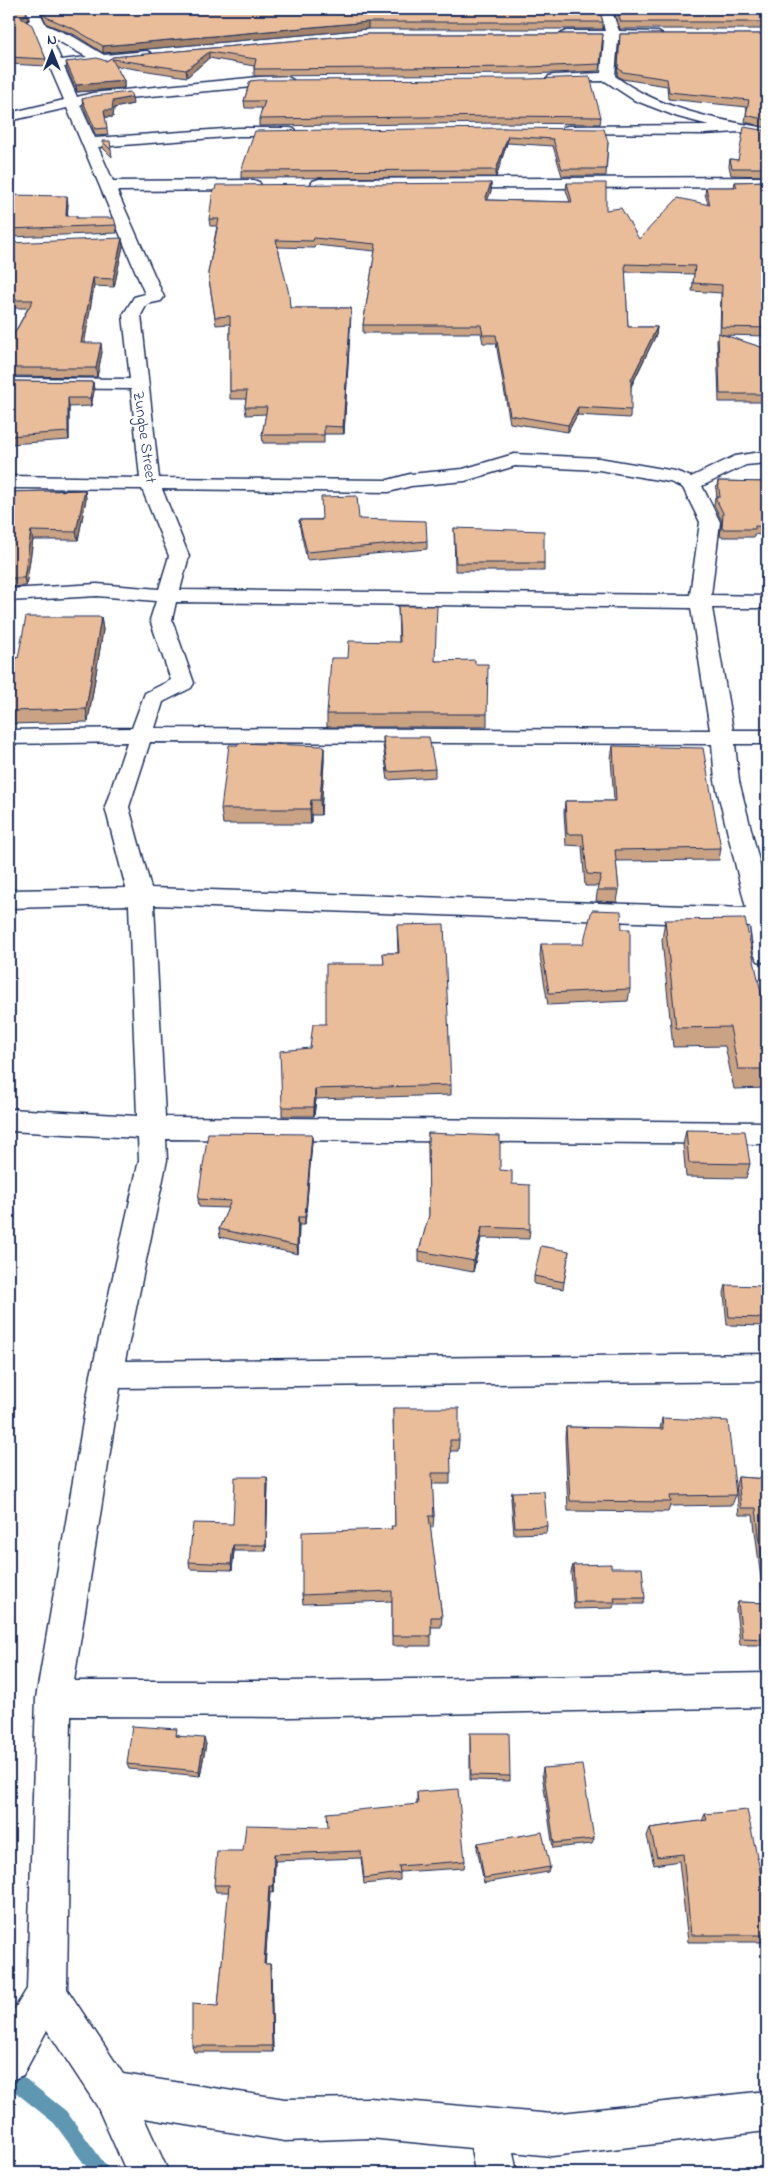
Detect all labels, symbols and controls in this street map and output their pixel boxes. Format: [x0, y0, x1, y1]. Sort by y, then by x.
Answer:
north arrow [28, 28, 78, 78]
text: N [47, 30, 57, 51]
street label: Zungbe Street [126, 390, 162, 485]

